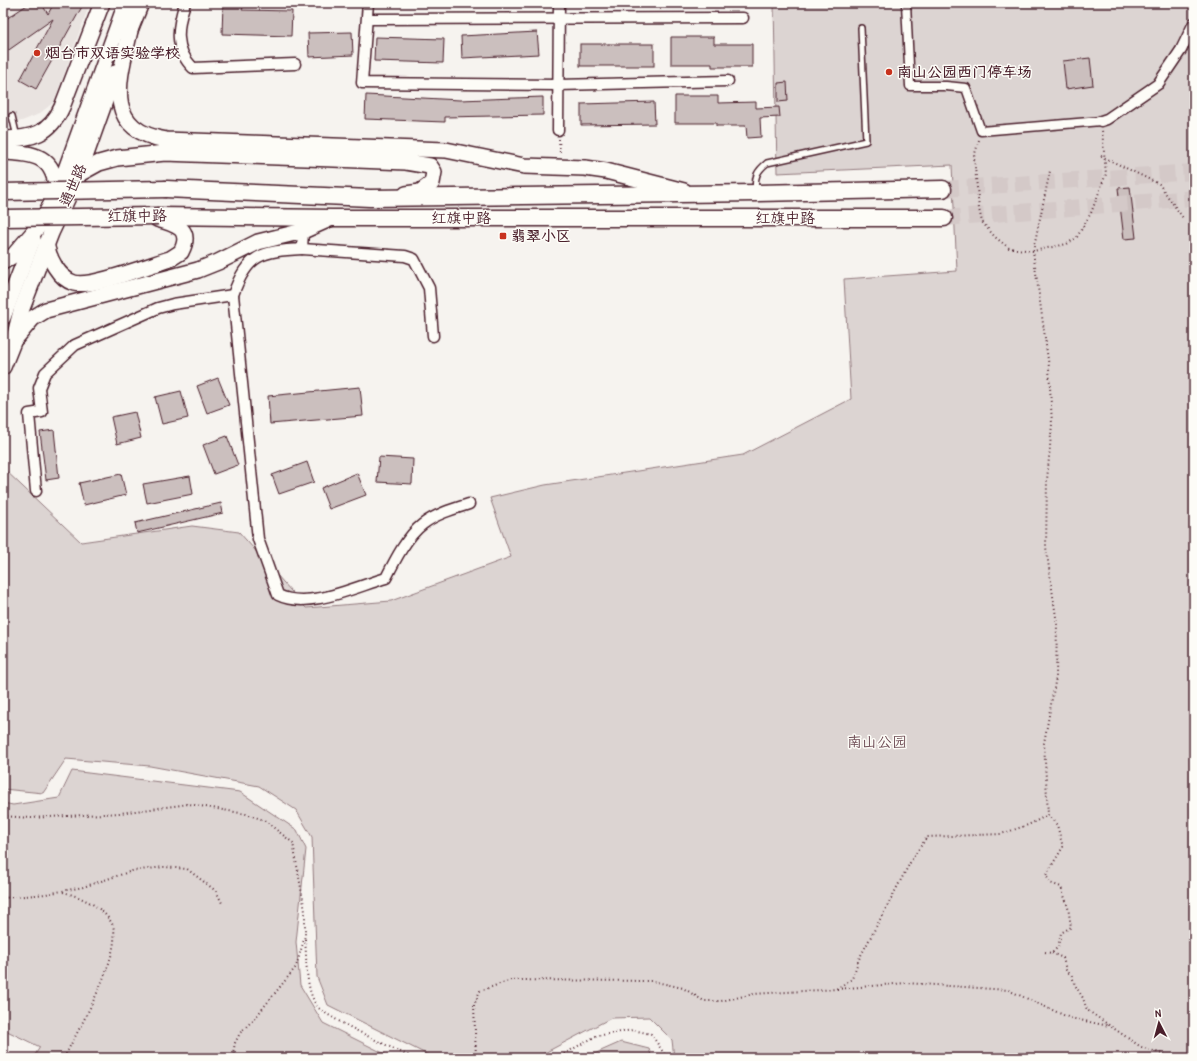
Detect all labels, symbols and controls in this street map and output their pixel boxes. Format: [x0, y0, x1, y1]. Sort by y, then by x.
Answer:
place label: 烟台市双语实验学校 [45, 42, 180, 63]
marker: 烟台市双语实验学校 [32, 48, 42, 58]
place label: 南山公园西门停车场 [897, 61, 1032, 82]
marker: 南山公园西门停车场 [884, 67, 894, 77]
street label: 通世路 [54, 160, 91, 210]
street label: 红旗中路 [107, 204, 167, 227]
street label: 红旗中路 [431, 207, 491, 228]
street label: 红旗中路 [755, 207, 815, 228]
place label: 翡翠小区 [511, 225, 571, 246]
marker: 翡翠小区 [498, 231, 508, 241]
park label: 南山公园 [847, 731, 907, 752]
north arrow [1139, 1003, 1179, 1043]
text: N [1154, 1006, 1162, 1020]

